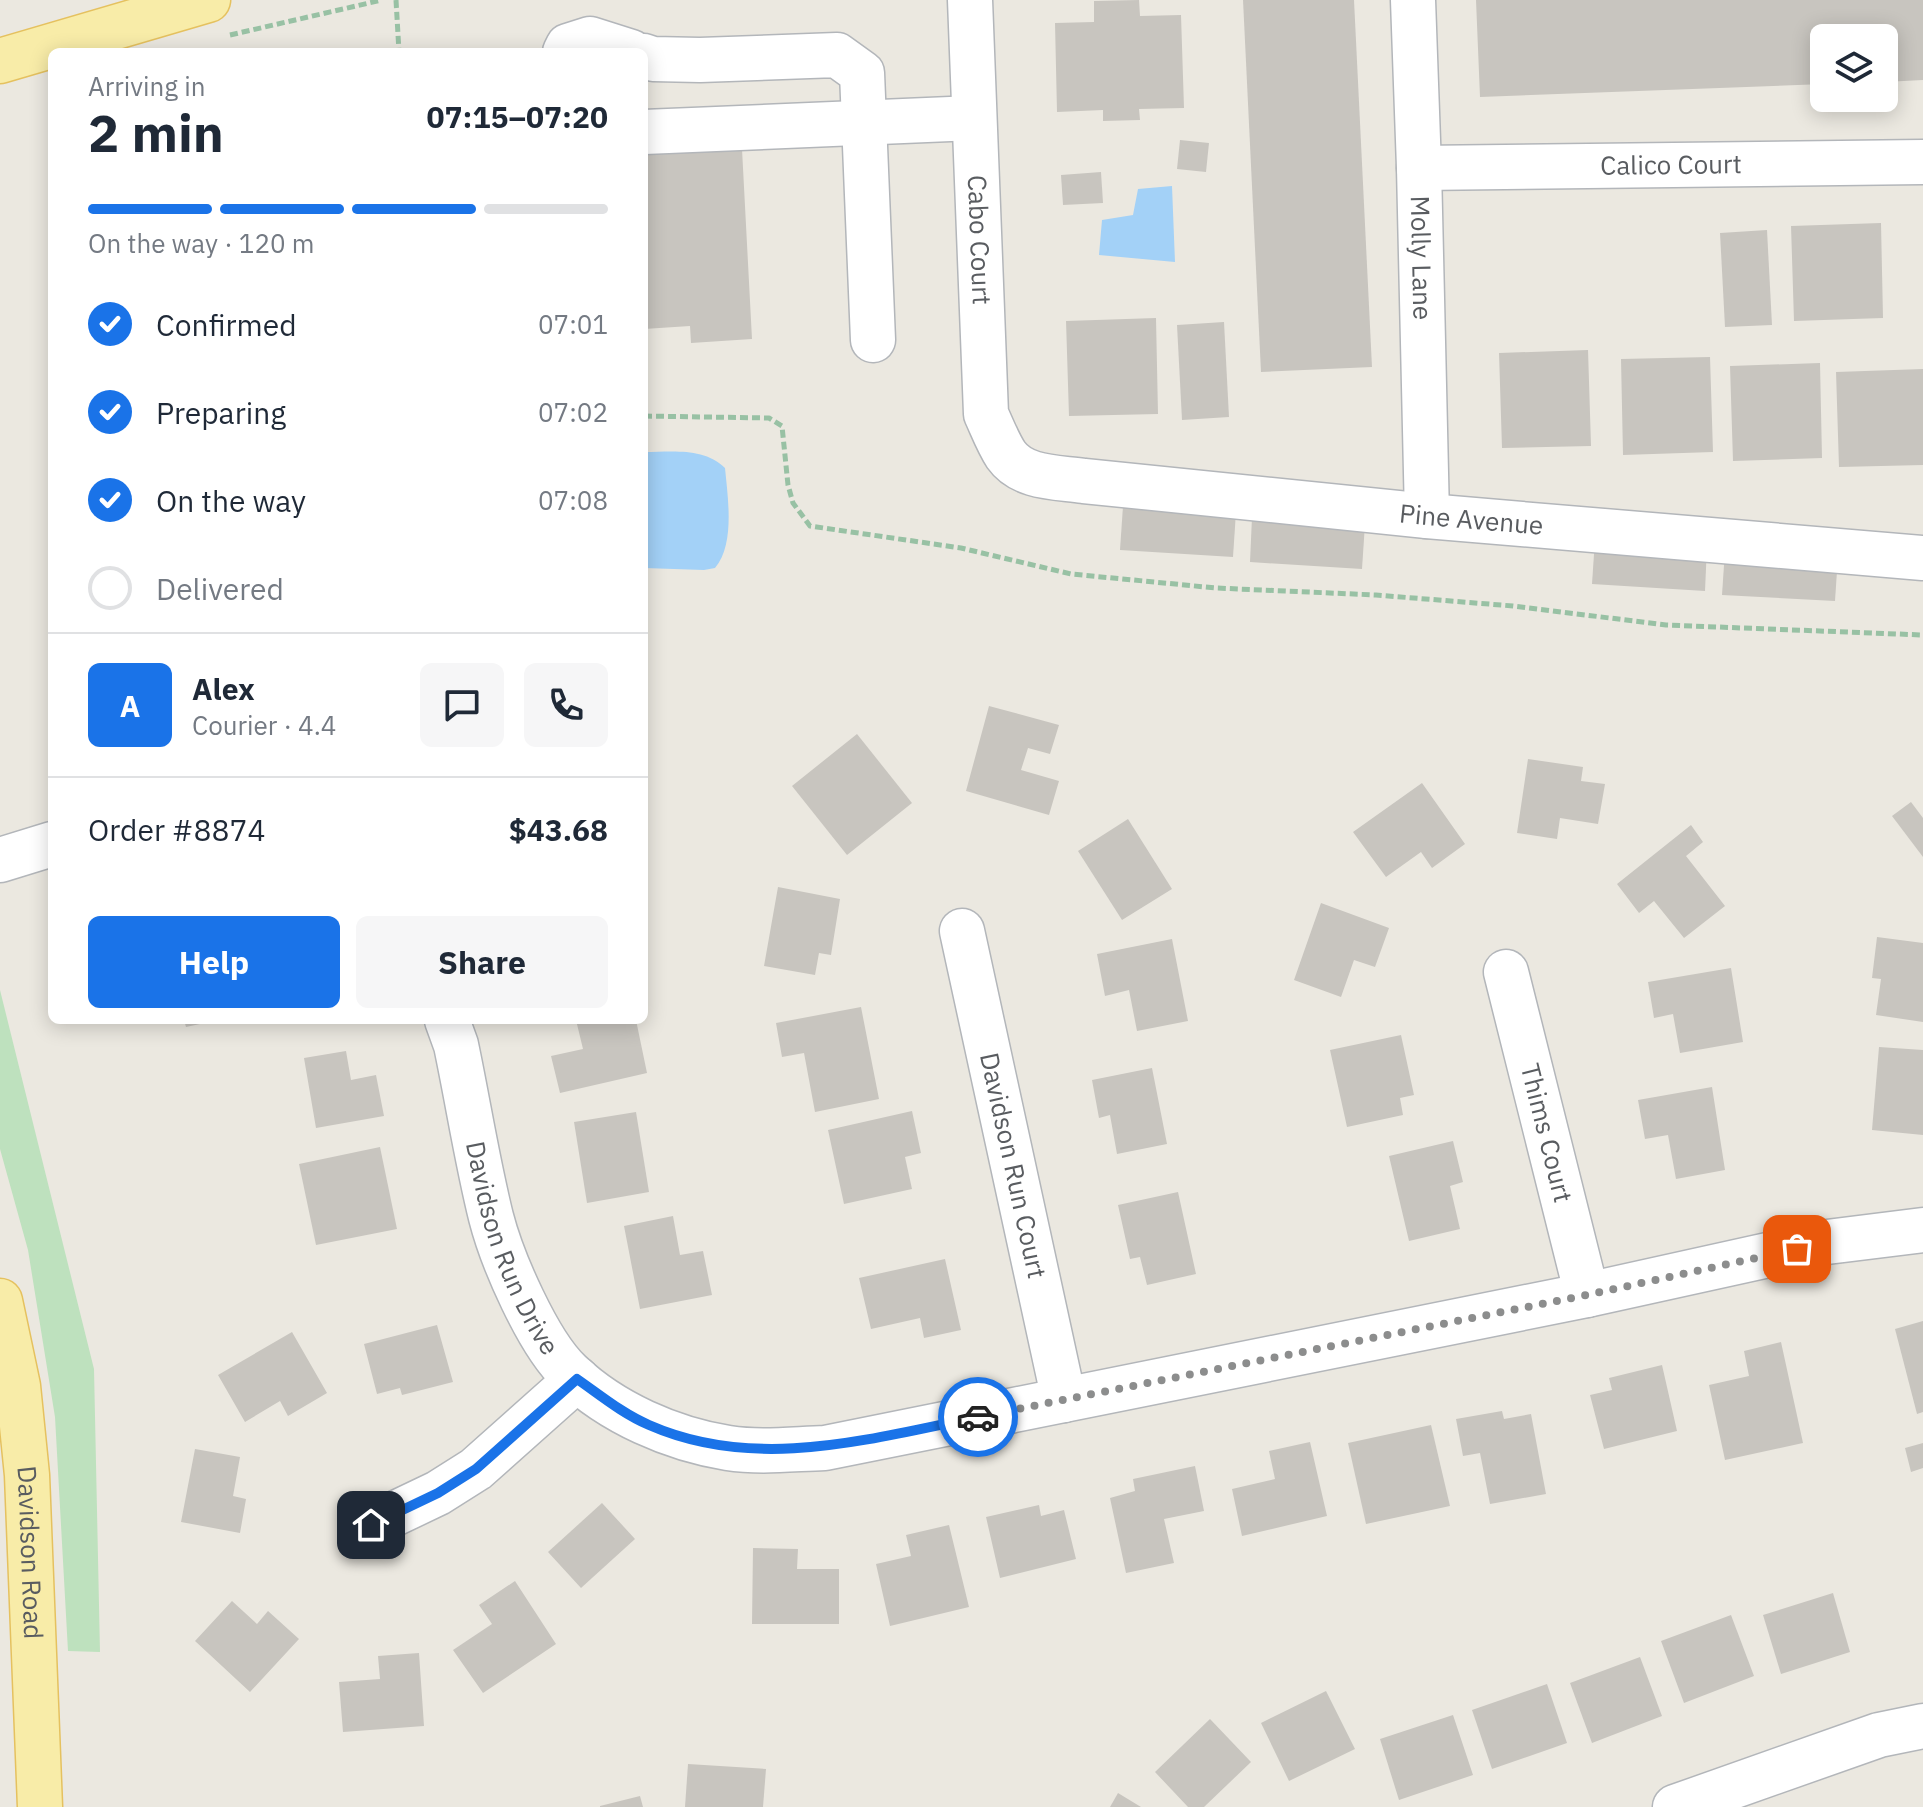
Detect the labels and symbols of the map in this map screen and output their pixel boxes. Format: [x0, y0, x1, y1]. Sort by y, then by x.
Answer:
street label: Calico Court [1600, 146, 1742, 182]
street label: Cabo Court [961, 174, 1000, 305]
street label: Molly Lane [1404, 195, 1440, 320]
street label: Pine Avenue [1398, 495, 1545, 542]
street label: Davidson Run Court [973, 1049, 1055, 1281]
street label: Thims Court [1514, 1060, 1581, 1206]
street label: Davidson Run Drive [459, 1138, 567, 1361]
pin [1763, 1215, 1831, 1283]
courier [938, 1377, 1018, 1457]
street label: Davidson Road [10, 1464, 51, 1640]
pin [337, 1491, 405, 1559]

